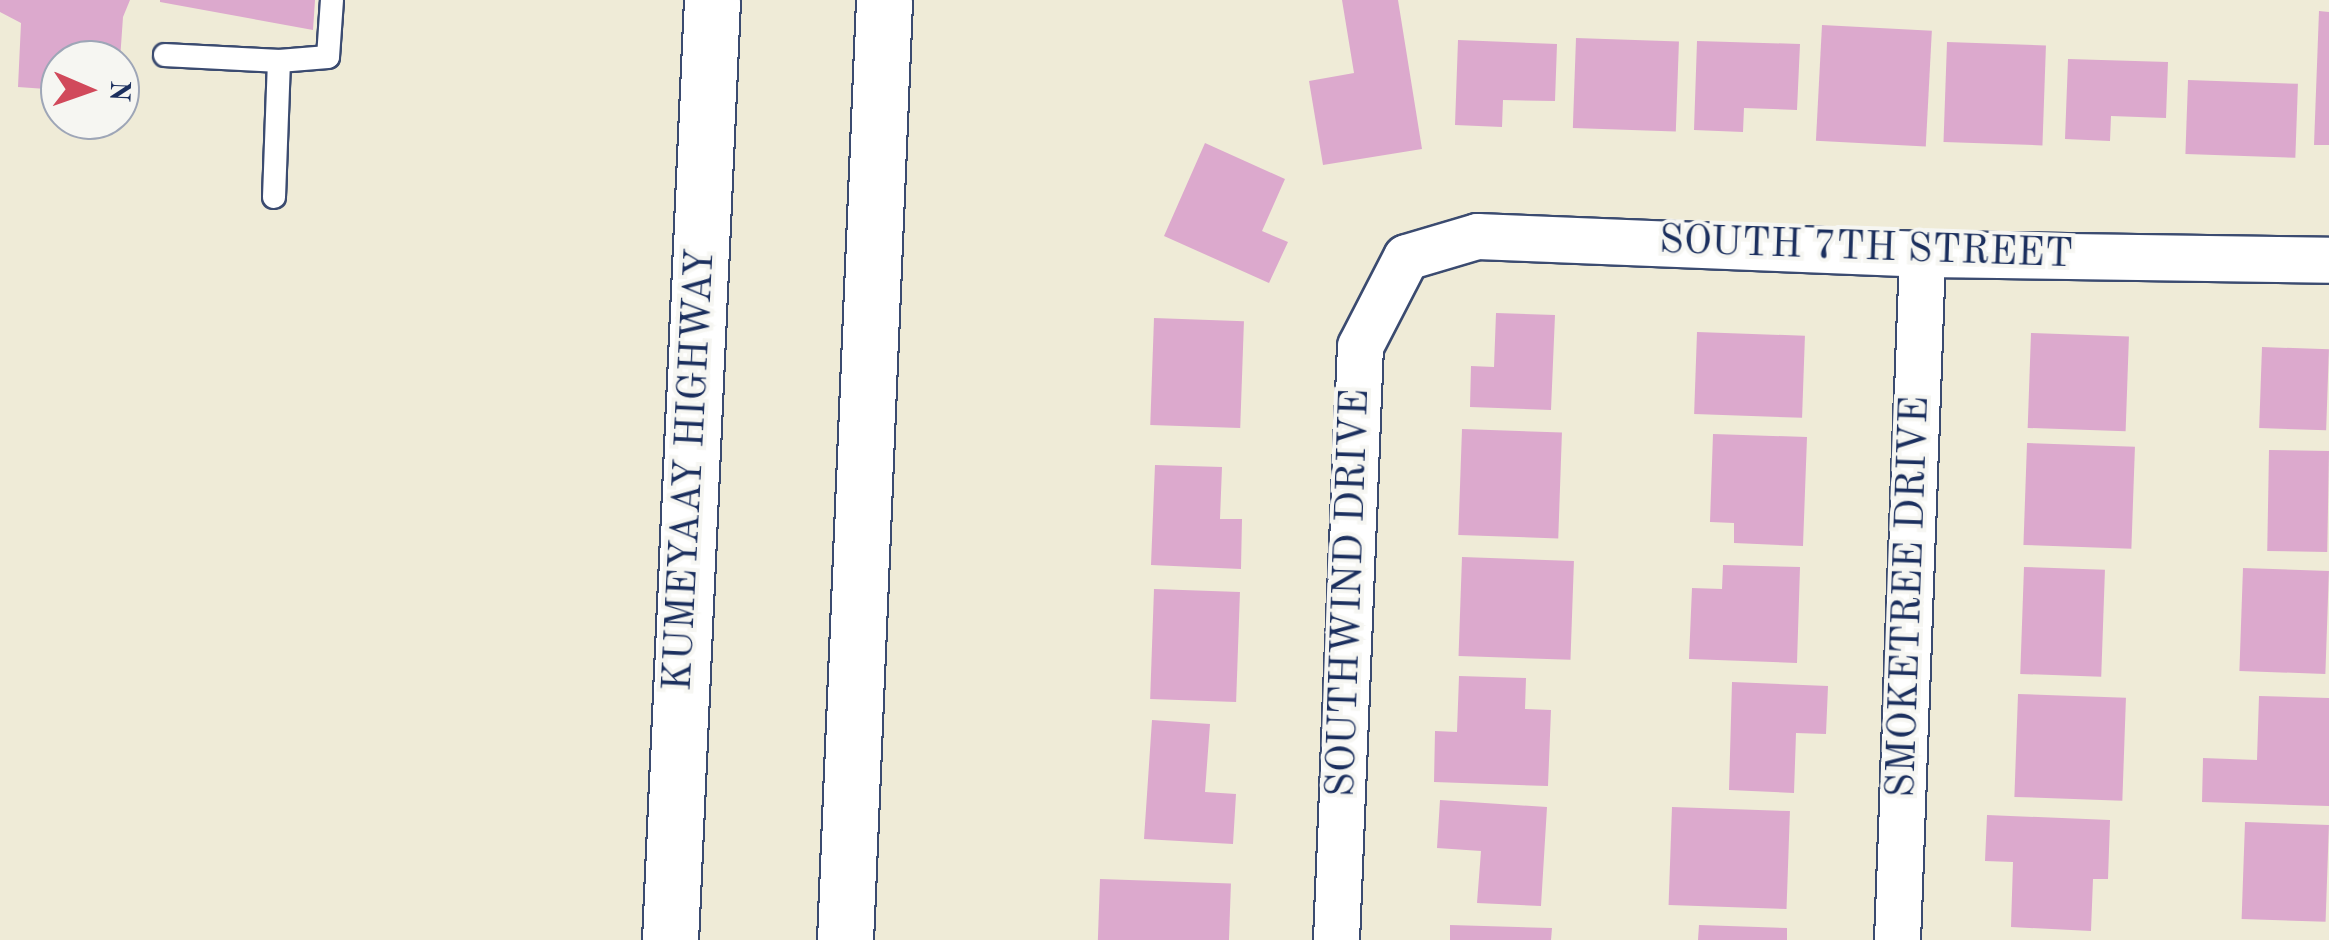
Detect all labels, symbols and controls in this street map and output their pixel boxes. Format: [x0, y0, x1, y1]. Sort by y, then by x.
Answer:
north arrow [40, 40, 140, 140]
text: N [104, 80, 132, 102]
street label: SOUTH 7TH STREET [1658, 218, 2074, 280]
street label: KUMEYAAY HIGHWAY [655, 247, 727, 693]
street label: SOUTHWIND DRIVE [1319, 388, 1381, 798]
street label: SMOKETREE DRIVE [1879, 395, 1941, 799]

